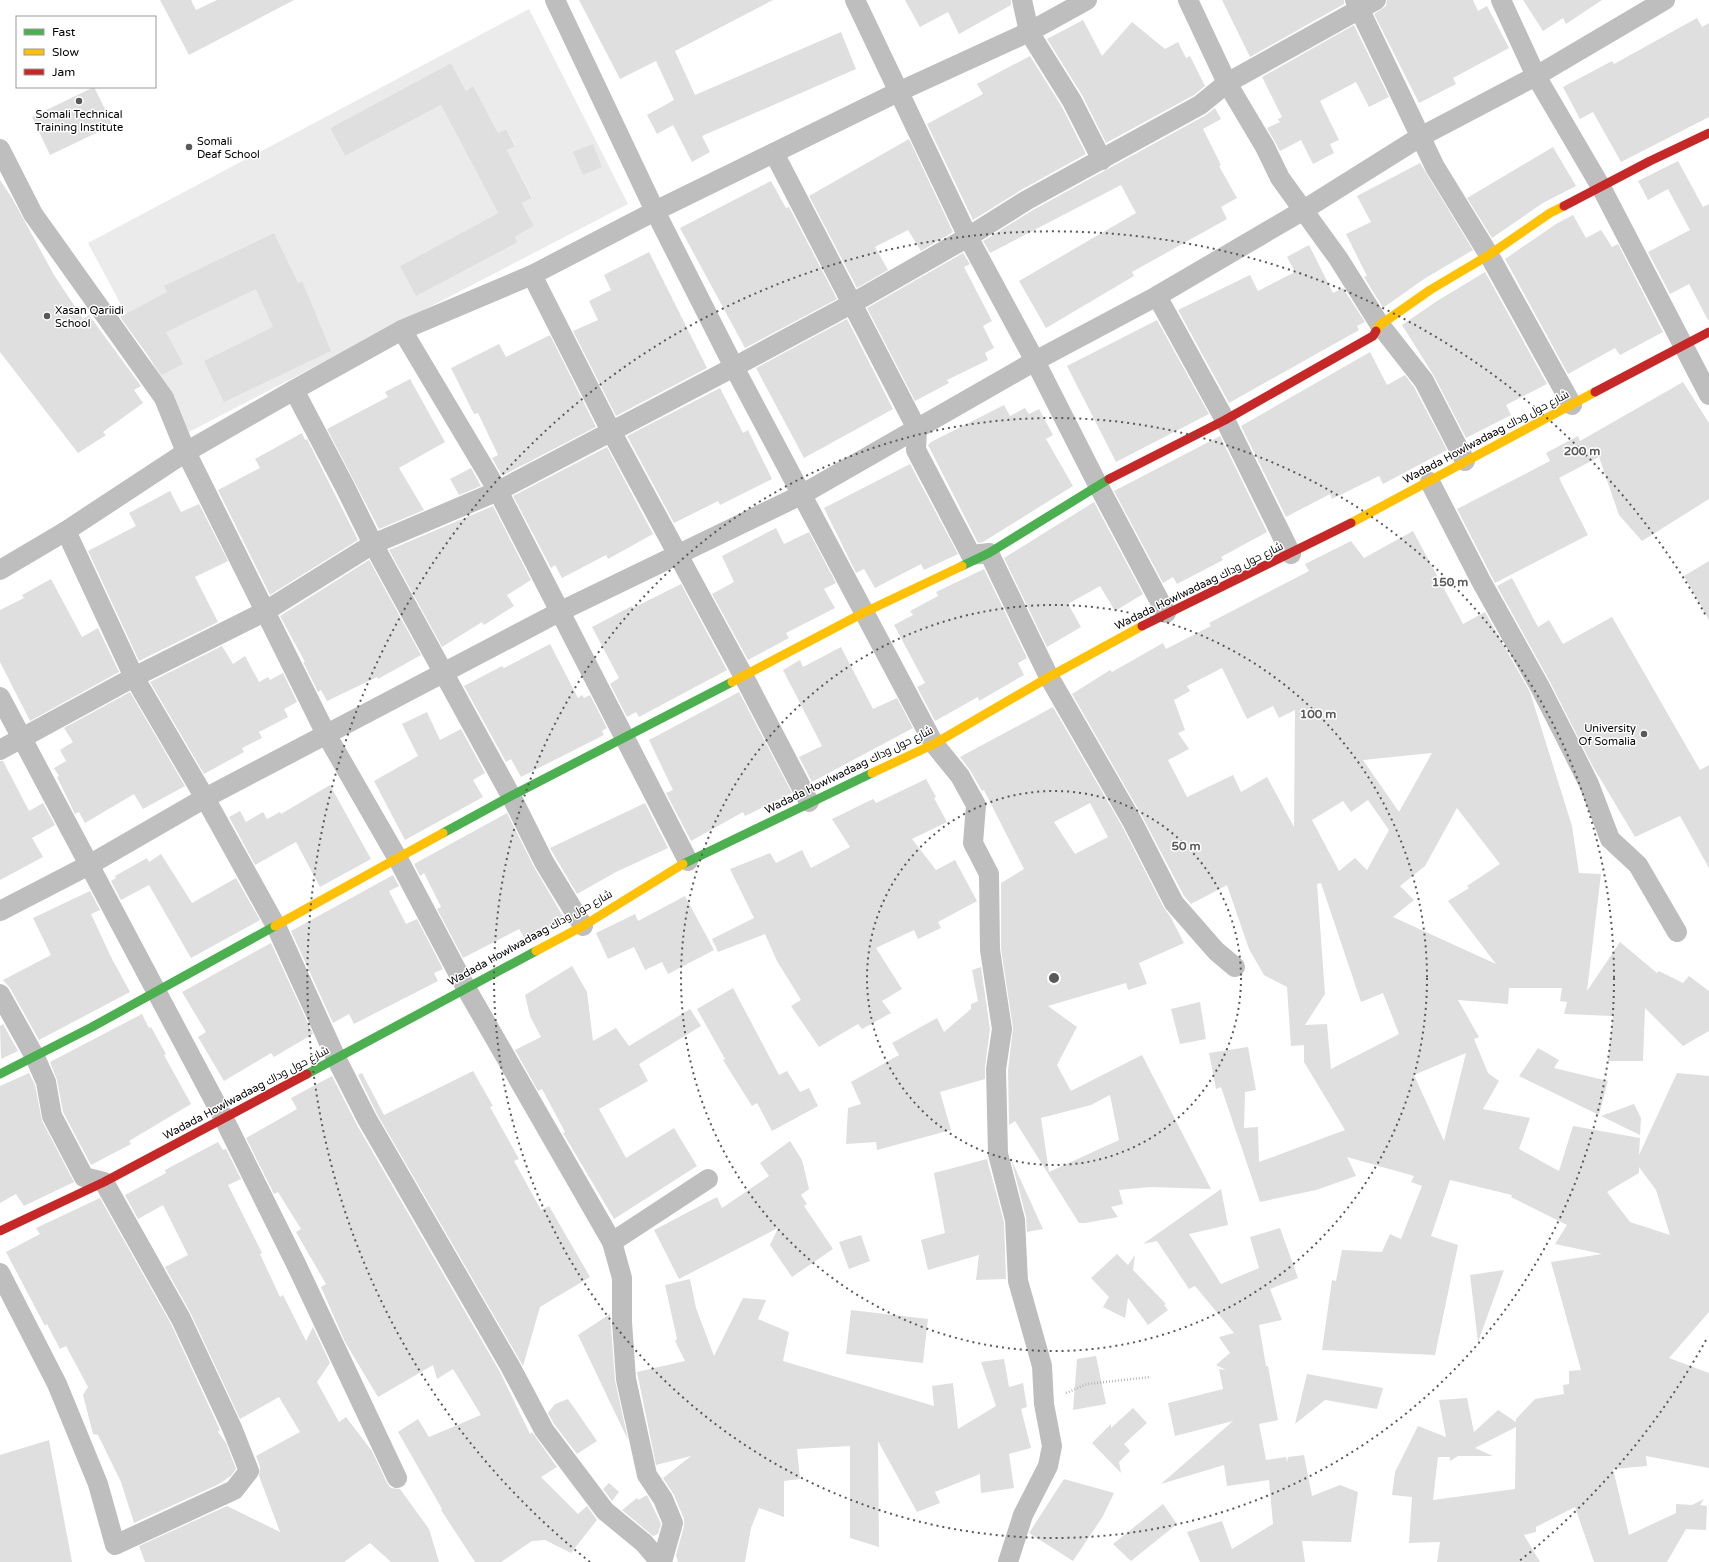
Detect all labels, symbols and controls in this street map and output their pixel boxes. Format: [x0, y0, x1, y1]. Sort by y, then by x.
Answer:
legend [16, 16, 156, 88]
text: Fast [52, 25, 76, 39]
text: Slow [52, 45, 79, 59]
text: Jam [52, 65, 75, 79]
marker: Somali Technical Training Institute [74, 96, 84, 106]
place label: Somali Technical Training Institute [35, 108, 123, 134]
place label: Somali Deaf School [197, 135, 260, 161]
marker: Somali Deaf School [184, 142, 194, 152]
place label: Xasan Qariidi School [55, 304, 124, 330]
marker: Xasan Qariidi School [42, 311, 52, 321]
street label: Wadada Howlwadaag شارع حول وداك [1401, 388, 1572, 487]
text: 200 m [1564, 444, 1600, 458]
street label: Wadada Howlwadaag شارع حول وداك [1113, 539, 1286, 633]
text: 150 m [1432, 575, 1468, 589]
text: 100 m [1300, 707, 1336, 721]
place label: University Of Somalia [1579, 722, 1636, 748]
street label: Wadada Howlwadaag شارع حول وداك [763, 723, 936, 817]
marker: University Of Somalia [1639, 729, 1649, 739]
text: 50 m [1171, 839, 1201, 853]
street label: Wadada Howlwadaag شارع حول وداك [446, 887, 615, 990]
centre of rings [1047, 971, 1061, 985]
street label: Wadada Howlwadaag شارع حول وداك [161, 1044, 332, 1143]

